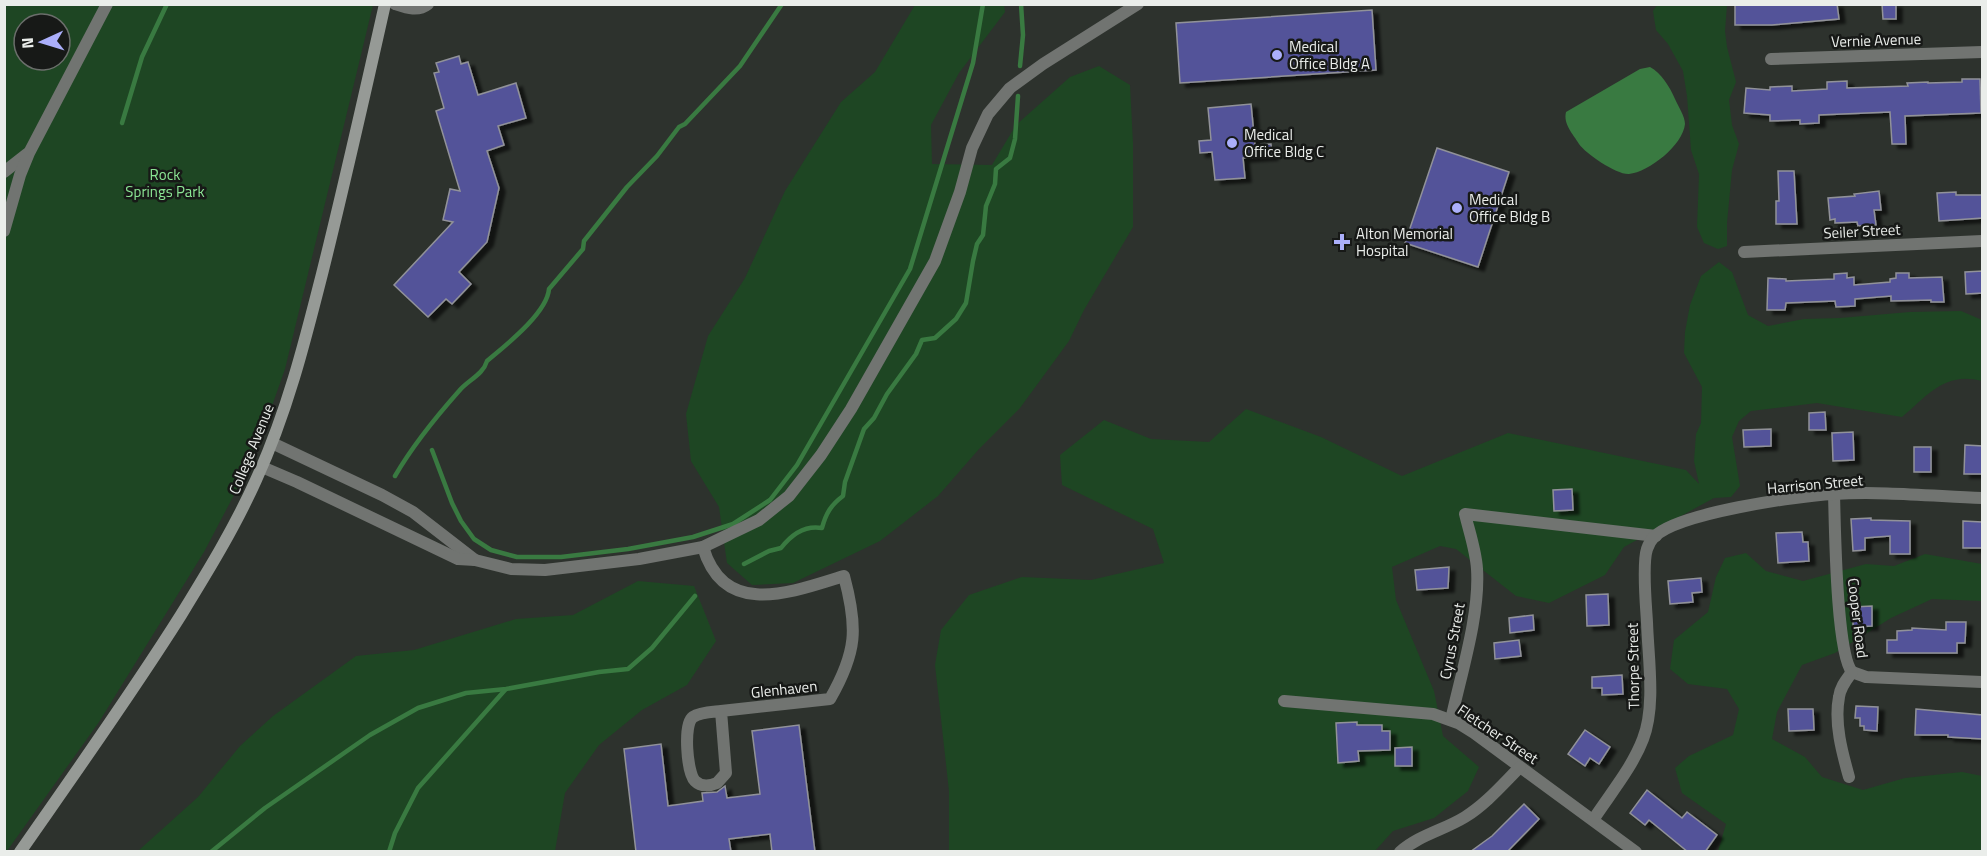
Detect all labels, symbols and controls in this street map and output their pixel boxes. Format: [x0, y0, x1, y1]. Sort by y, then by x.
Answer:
north arrow [12, 12, 72, 72]
street label: Vernie Avenue [1831, 27, 1921, 53]
place label: Medical Office Bldg A [1289, 35, 1370, 75]
text: N [15, 37, 39, 49]
marker: Medical Office Bldg A [1270, 48, 1284, 62]
place label: Medical Office Bldg C [1244, 123, 1324, 163]
marker: Medical Office Bldg C [1225, 136, 1239, 150]
park label: Rock Springs Park [125, 163, 205, 203]
place label: Medical Office Bldg B [1469, 188, 1550, 228]
marker: Medical Office Bldg B [1450, 201, 1464, 215]
street label: Seiler Street [1823, 217, 1902, 245]
place label: Alton Memorial Hospital [1356, 222, 1453, 262]
marker: Alton Memorial Hospital [1333, 233, 1351, 251]
street label: College Avenue [222, 400, 280, 498]
street label: Harrison Street [1766, 468, 1865, 500]
street label: Cooper Road [1842, 577, 1874, 659]
street label: Cyrus Street [1433, 600, 1471, 681]
street label: Thorpe Street [1621, 622, 1645, 709]
street label: Glenhaven [750, 674, 818, 704]
street label: Fletcher Street [1453, 698, 1544, 770]

